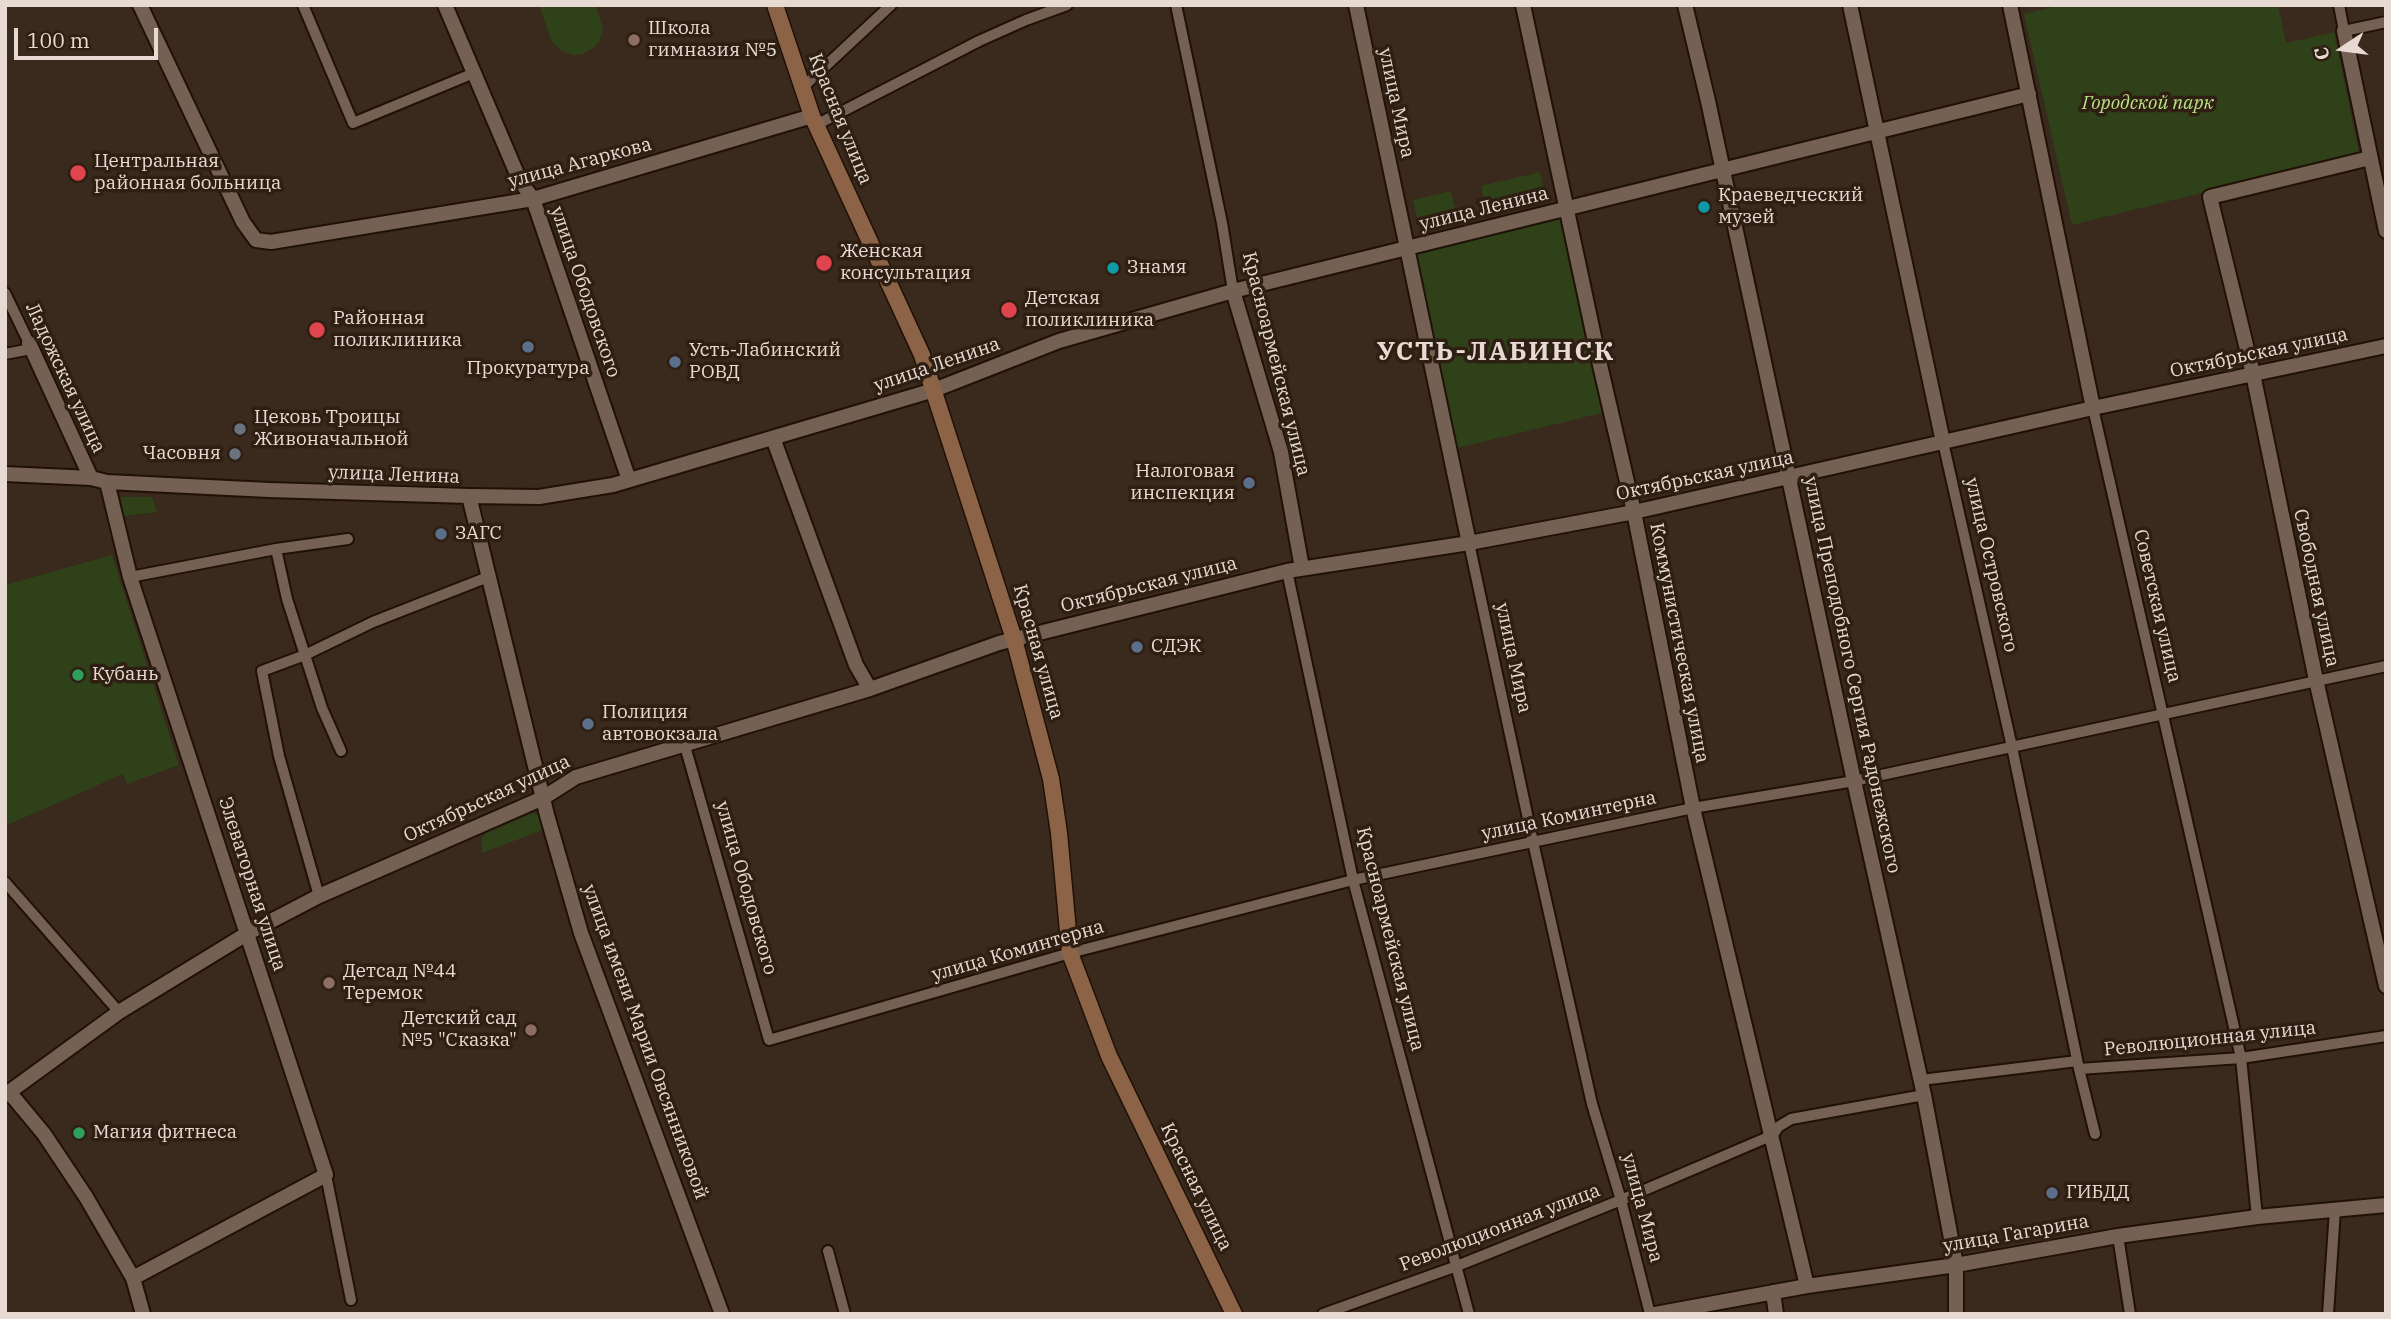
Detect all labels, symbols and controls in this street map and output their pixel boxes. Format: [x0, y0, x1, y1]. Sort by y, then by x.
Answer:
scale bar [18, 14, 161, 58]
north arrow [2307, 14, 2377, 84]
place label: Школа гимназия №5 [648, 18, 777, 62]
text: 100 m [27, 26, 90, 54]
marker: Школа гимназия №5 [626, 32, 642, 48]
text: С [2308, 45, 2335, 63]
street label: улица Мира [1373, 46, 1419, 160]
street label: Красная улица [803, 50, 877, 188]
park label: Городской парк [2082, 93, 2214, 115]
street label: улица Агаркова [506, 133, 654, 193]
place label: Центральная районная больница [94, 151, 281, 195]
marker: Центральная районная больница [68, 163, 88, 183]
street label: улица Ленина [1417, 182, 1551, 236]
place label: Краеведческий музей [1718, 185, 1863, 229]
marker: Краеведческий музей [1696, 199, 1712, 215]
street label: улица Ободовского [545, 203, 625, 381]
place label: Женская консультация [840, 241, 971, 285]
street label: Красноармейская улица [1237, 250, 1315, 478]
marker: Женская консультация [814, 253, 834, 273]
place label: Знамя [1127, 257, 1187, 279]
marker: Знамя [1105, 260, 1121, 276]
place label: Детская поликлиника [1025, 288, 1154, 332]
street label: Ладожская улица [20, 299, 110, 457]
marker: Детская поликлиника [999, 300, 1019, 320]
place label: Районная поликлиника [333, 308, 462, 352]
marker: Районная поликлиника [307, 320, 327, 340]
street label: Октябрьская улица [2168, 323, 2350, 383]
street label: улица Ленина [871, 333, 1003, 397]
district label: УСТЬ-ЛАБИНСК [1378, 336, 1614, 368]
marker: Прокуратура [520, 339, 536, 355]
place label: Усть-Лабинский РОВД [689, 340, 841, 384]
marker: Усть-Лабинский РОВД [667, 354, 683, 370]
place label: Прокуратура [466, 358, 590, 380]
place label: Цековь Троицы Живоначальной [254, 407, 409, 451]
marker: Цековь Троицы Живоначальной [232, 421, 248, 437]
place label: Часовня [142, 443, 221, 465]
marker: Часовня [227, 446, 243, 462]
street label: Октябрьская улица [1614, 446, 1796, 506]
street label: улица Ленина [328, 461, 460, 489]
place label: Налоговая инспекция [1130, 461, 1235, 505]
marker: Налоговая инспекция [1241, 475, 1257, 491]
street label: улица Преподобного Сергия Радонежского [1799, 475, 1905, 875]
street label: улица Островского [1960, 475, 2022, 655]
street label: Свободная улица [2288, 507, 2344, 669]
street label: Коммунистическая улица [1645, 521, 1713, 765]
place label: ЗАГС [455, 523, 502, 545]
marker: ЗАГС [433, 526, 449, 542]
street label: Советская улица [2128, 527, 2186, 685]
street label: Октябрьская улица [1058, 552, 1240, 618]
street label: Красная улица [1008, 582, 1068, 722]
street label: улица Мира [1490, 601, 1536, 715]
place label: СДЭК [1151, 636, 1202, 658]
marker: СДЭК [1129, 639, 1145, 655]
place label: Кубань [92, 664, 158, 686]
marker: Кубань [70, 667, 86, 683]
place label: Полиция автовокзала [602, 702, 718, 746]
marker: Полиция автовокзала [580, 716, 596, 732]
street label: Октябрьская улица [400, 750, 574, 848]
street label: улица Коминтерна [1480, 786, 1658, 846]
street label: Элеваторная улица [213, 794, 291, 974]
street label: улица Ободовского [710, 799, 782, 977]
street label: Красноармейская улица [1351, 825, 1429, 1053]
street label: улица имени Марии Овсянниковой [577, 881, 713, 1203]
street label: улица Коминтерна [929, 916, 1107, 986]
place label: Детсад №44 Теремок [343, 961, 456, 1005]
marker: Детсад №44 Теремок [321, 975, 337, 991]
place label: Детский сад №5 "Сказка" [401, 1008, 517, 1052]
street label: Революционная улица [2103, 1017, 2317, 1061]
marker: Детский сад №5 "Сказка" [523, 1022, 539, 1038]
street label: Красная улица [1155, 1119, 1237, 1255]
place label: Магия фитнеса [93, 1122, 237, 1144]
marker: Магия фитнеса [71, 1125, 87, 1141]
street label: улица Мира [1616, 1151, 1668, 1265]
street label: Революционная улица [1396, 1179, 1604, 1277]
place label: ГИБДД [2066, 1182, 2130, 1204]
marker: ГИБДД [2044, 1185, 2060, 1201]
street label: улица Гагарина [1941, 1210, 2091, 1258]

